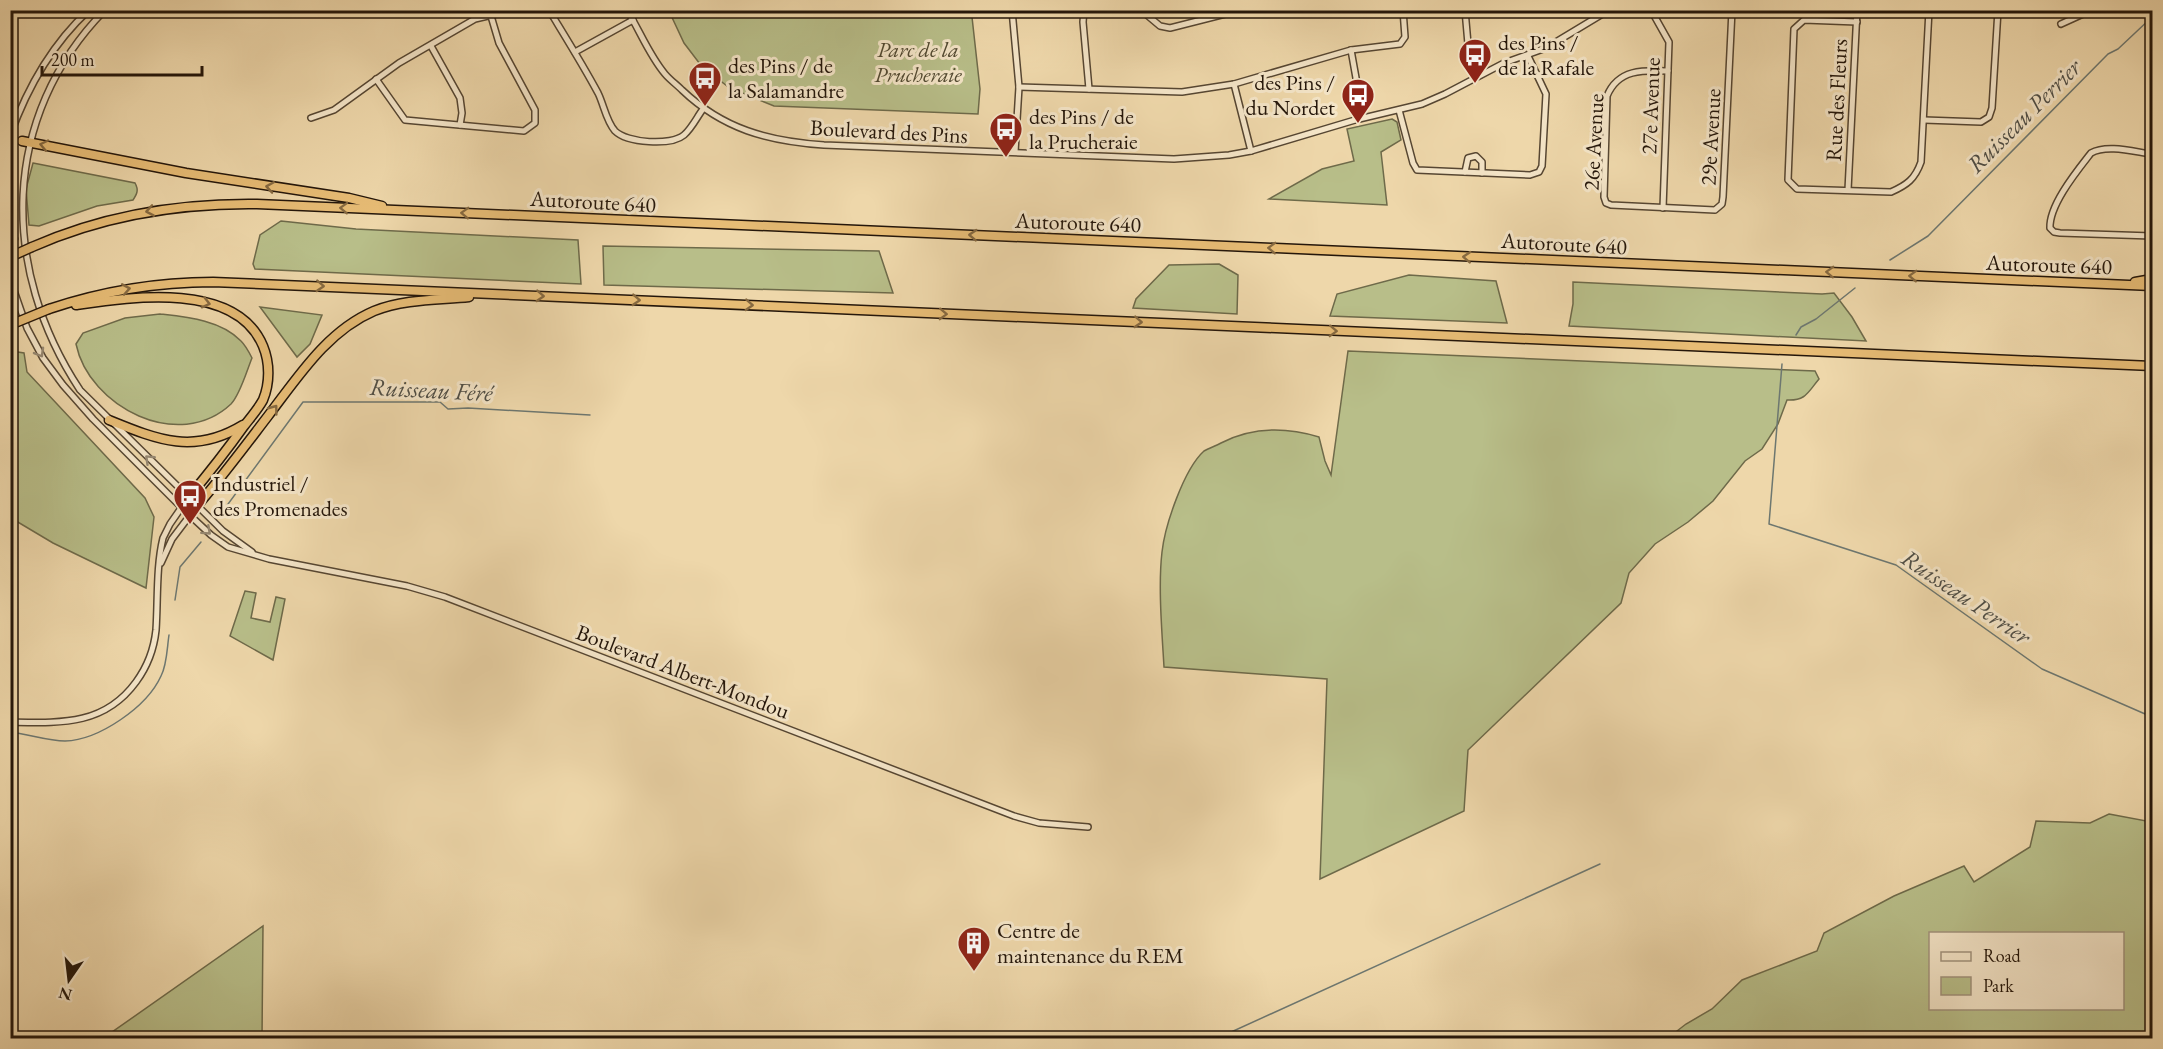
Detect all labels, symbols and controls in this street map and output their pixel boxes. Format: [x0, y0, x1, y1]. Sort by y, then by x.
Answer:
place label: des Pins / de la Rafale [1498, 28, 1595, 82]
park label: Parc de la Prucheraie [874, 35, 962, 89]
bus stop icon: des Pins / de la Rafale [1457, 37, 1493, 84]
street label: Rue des Fleurs [1819, 38, 1854, 162]
scale bar [42, 39, 202, 77]
text: 200 m [51, 48, 95, 71]
place label: des Pins / de la Salamandre [728, 51, 845, 105]
water label: Ruisseau Perrier [1960, 51, 2089, 179]
street label: 27e Avenue [1634, 57, 1667, 155]
bus stop icon: des Pins / de la Salamandre [687, 60, 723, 107]
place label: des Pins / du Nordet [1246, 68, 1335, 122]
bus stop icon: des Pins / du Nordet [1340, 77, 1376, 124]
street label: 29e Avenue [1693, 87, 1728, 186]
street label: 26e Avenue [1576, 92, 1611, 191]
place label: des Pins / de la Prucheraie [1029, 102, 1138, 156]
bus stop icon: des Pins / de la Prucheraie [988, 111, 1024, 158]
street label: Boulevard des Pins [809, 113, 968, 150]
one-way arrow [39, 140, 49, 153]
one-way arrow [266, 182, 275, 194]
street label: Autoroute 640 [528, 184, 657, 219]
one-way arrow [340, 201, 349, 214]
one-way arrow [145, 204, 155, 217]
street label: Autoroute 640 [1013, 206, 1142, 239]
one-way arrow [460, 207, 469, 220]
street label: Autoroute 640 [1499, 226, 1628, 261]
one-way arrow [968, 229, 977, 242]
one-way arrow [1268, 242, 1277, 255]
street label: Autoroute 640 [1984, 248, 2113, 281]
one-way arrow [1463, 250, 1472, 263]
one-way arrow [1825, 266, 1834, 279]
one-way arrow [1908, 270, 1917, 282]
one-way arrow [316, 279, 325, 292]
one-way arrow [121, 283, 131, 296]
one-way arrow [536, 289, 545, 302]
one-way arrow [631, 294, 640, 307]
one-way arrow [201, 296, 211, 309]
one-way arrow [744, 299, 753, 312]
one-way arrow [939, 307, 948, 320]
one-way arrow [1134, 316, 1143, 329]
one-way arrow [1329, 324, 1338, 337]
one-way arrow [33, 346, 45, 357]
water label: Ruisseau Féré [369, 371, 495, 408]
one-way arrow [266, 404, 277, 415]
one-way arrow [145, 455, 156, 466]
place label: Industriel / des Promenades [213, 469, 348, 523]
bus stop icon: Industriel / des Promenades [172, 478, 208, 525]
one-way arrow [201, 524, 211, 535]
water label: Ruisseau Perrier [1896, 542, 2038, 652]
street label: Boulevard Albert-Mondou [572, 617, 794, 726]
place label: Centre de maintenance du REM [997, 916, 1184, 970]
building icon: Centre de maintenance du REM [956, 925, 992, 972]
legend [1929, 932, 2124, 1010]
text: Road [1983, 944, 2022, 967]
north arrow [39, 950, 99, 1010]
text: Park [1983, 974, 2014, 997]
text: N [57, 982, 74, 1006]

